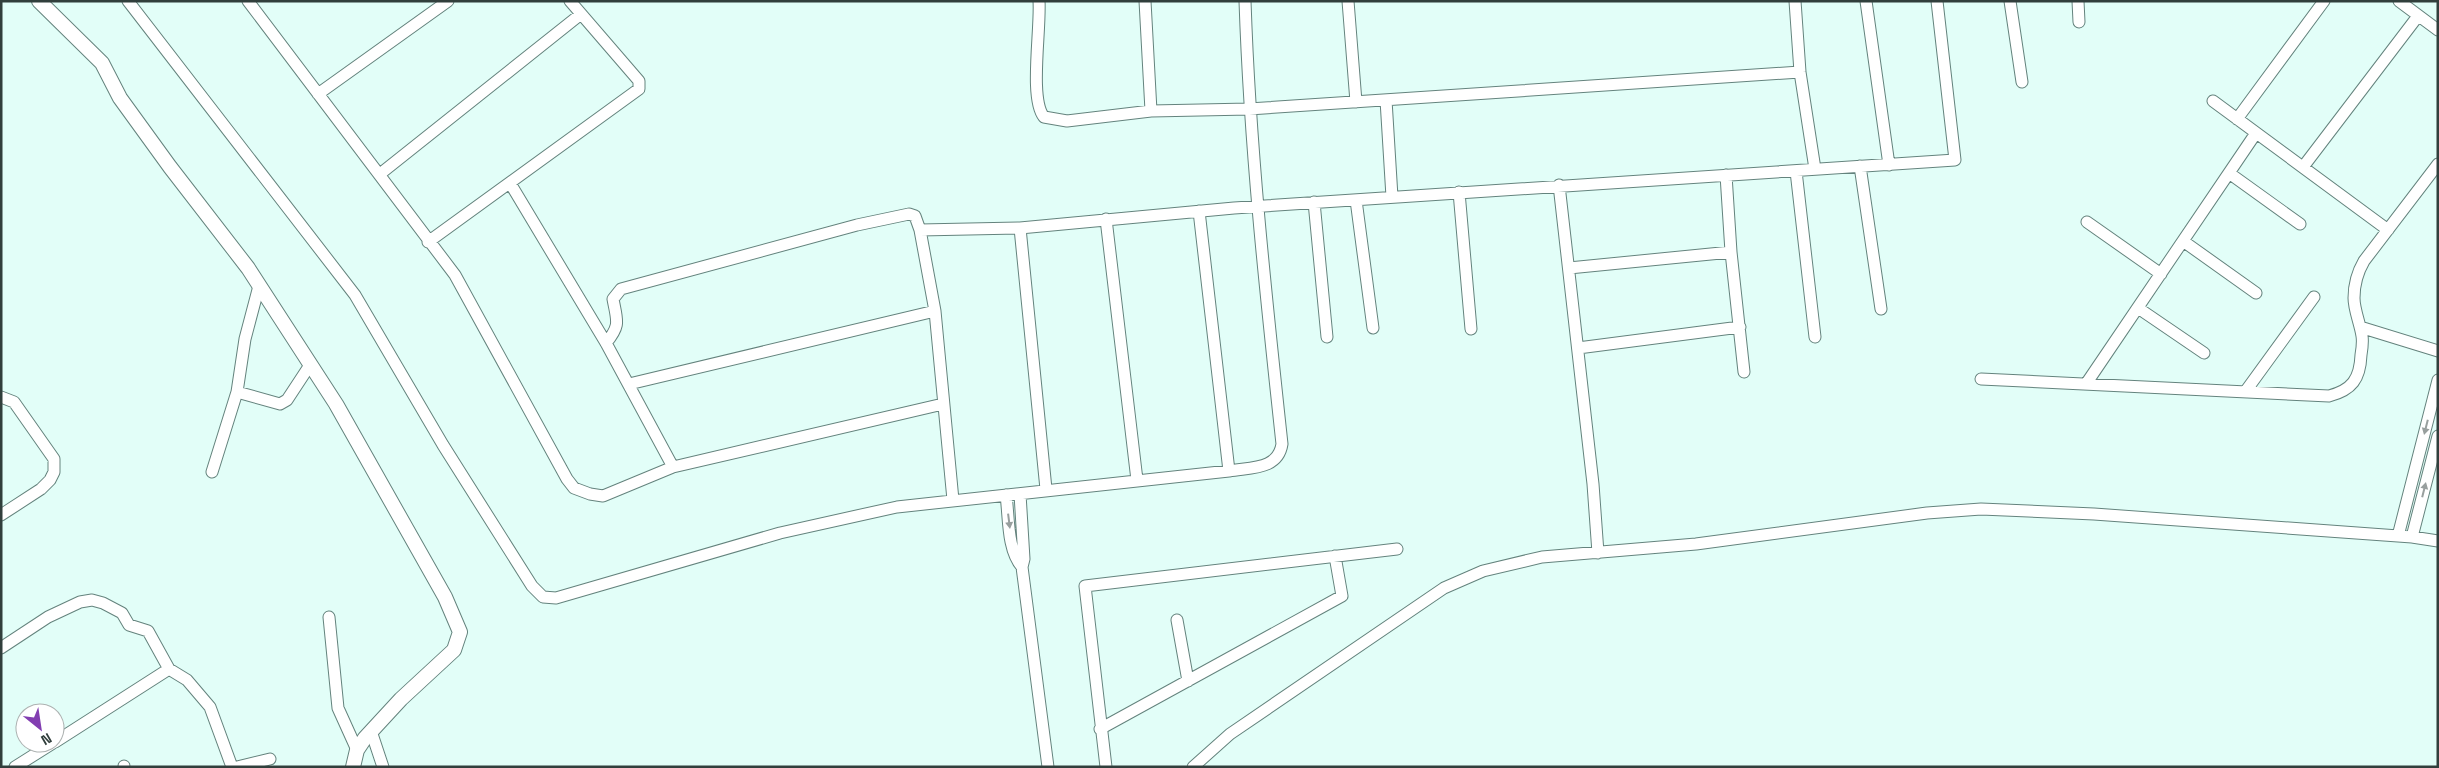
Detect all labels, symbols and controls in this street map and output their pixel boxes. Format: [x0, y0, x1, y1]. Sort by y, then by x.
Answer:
one-way arrow [2421, 419, 2429, 434]
one-way arrow [2420, 482, 2428, 497]
one-way arrow [1005, 513, 1013, 529]
north arrow [15, 703, 65, 753]
text: N [38, 729, 55, 749]

